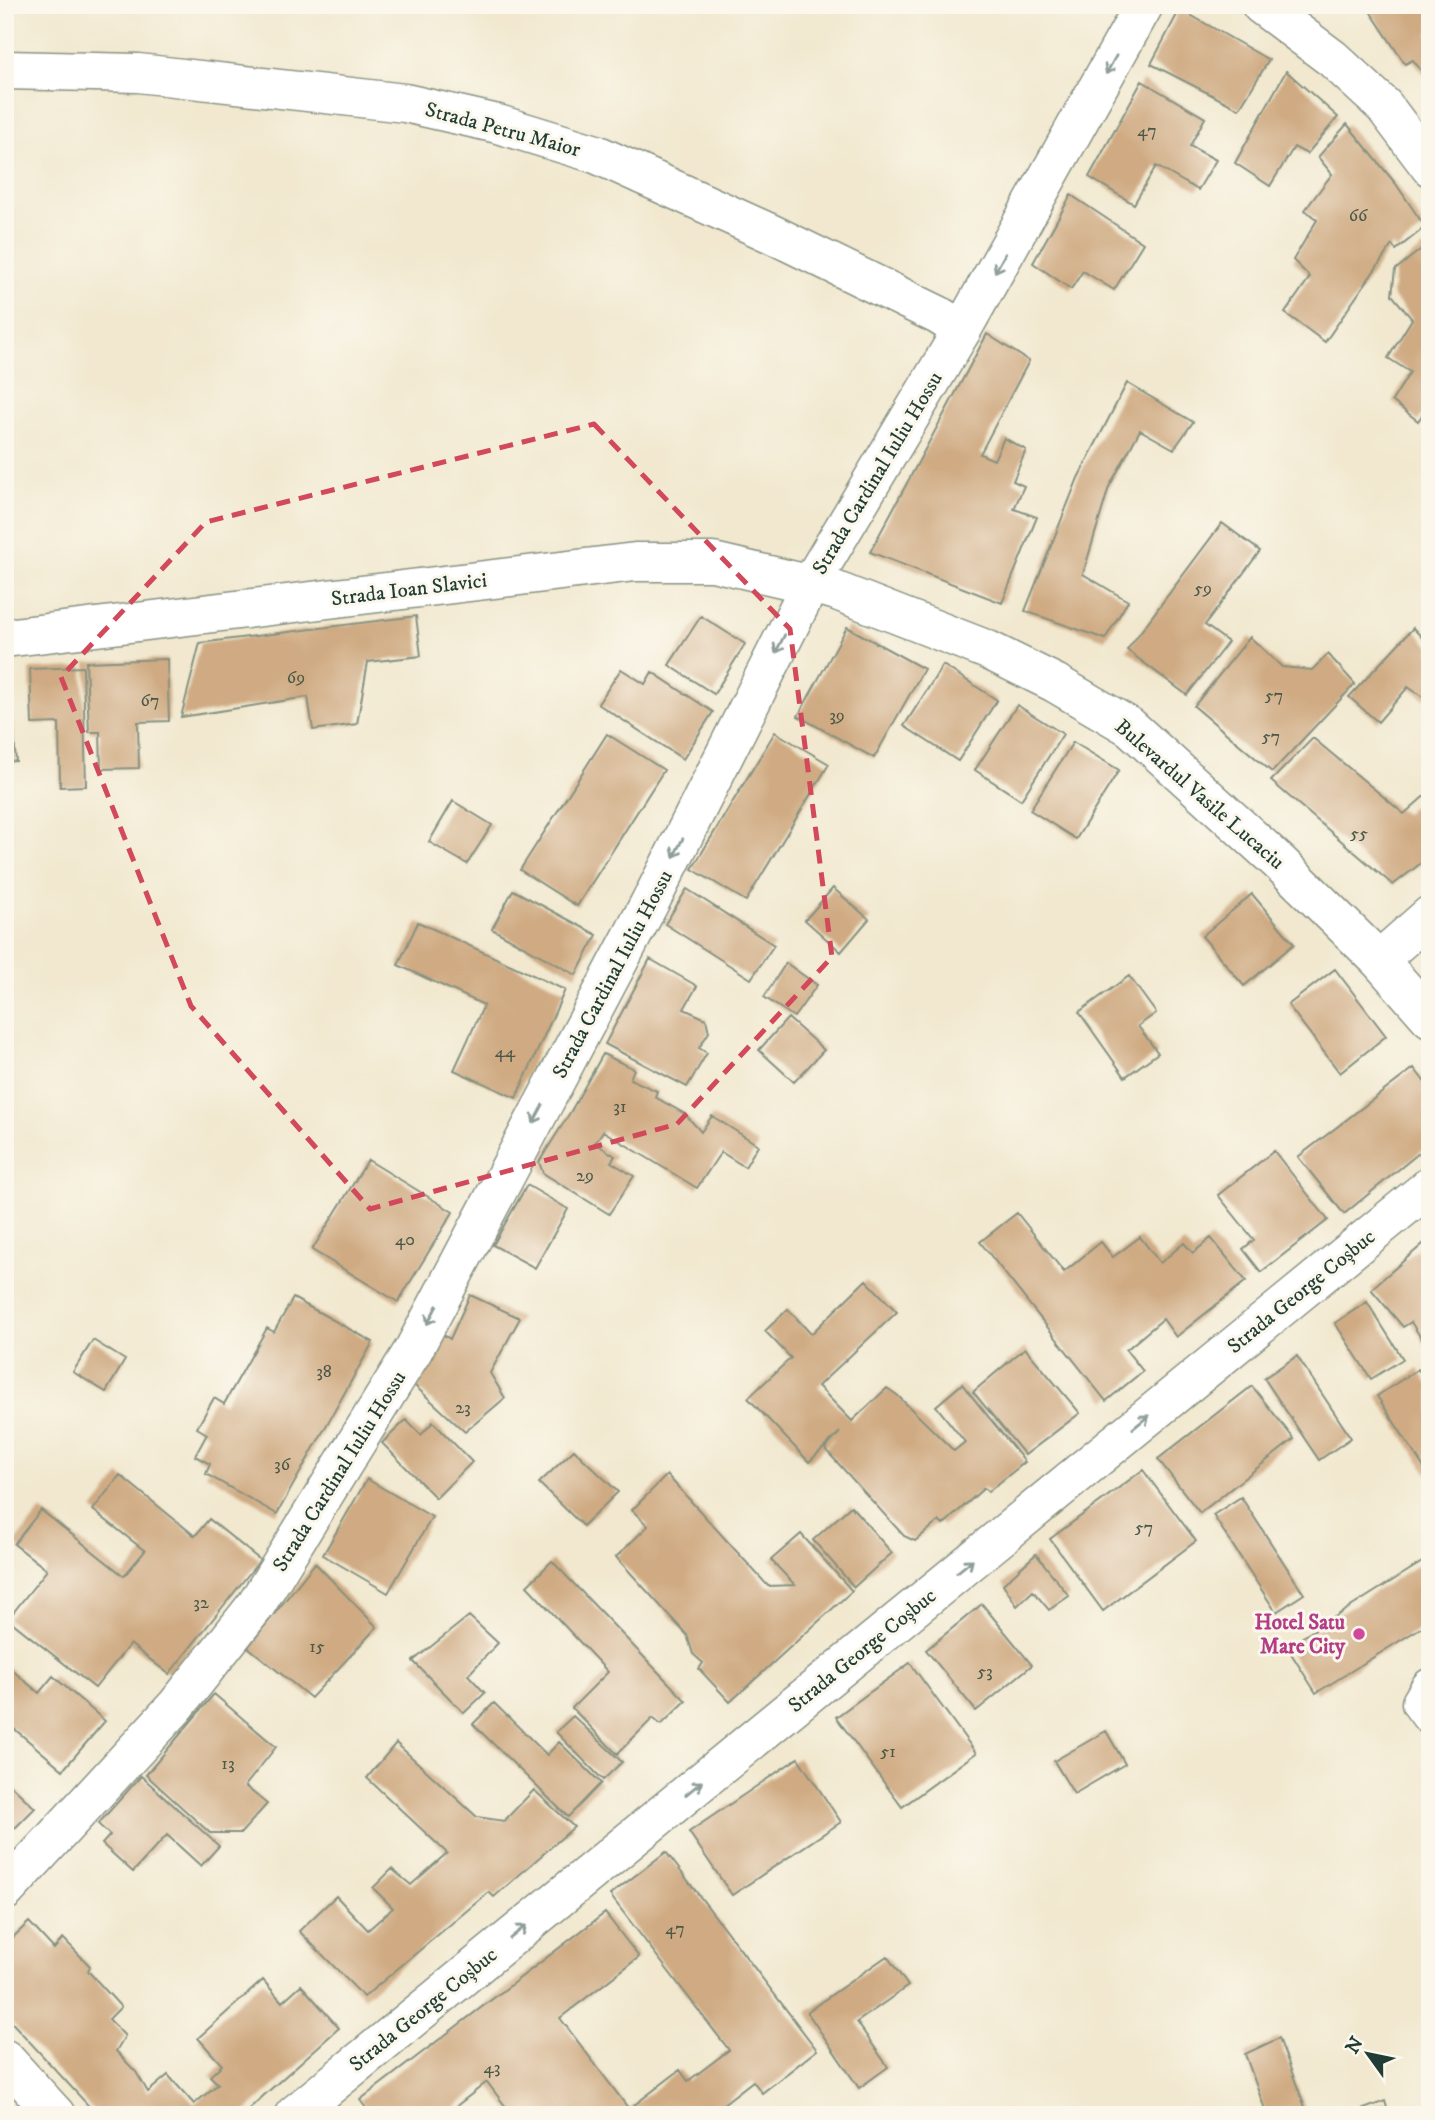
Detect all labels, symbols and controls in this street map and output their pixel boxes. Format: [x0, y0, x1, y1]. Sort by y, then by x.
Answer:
one-way arrow [1104, 54, 1118, 74]
street label: Strada Petru Maior [422, 97, 583, 163]
house number: 47 [1137, 120, 1157, 142]
house number: 66 [1349, 205, 1368, 227]
one-way arrow [993, 252, 1006, 273]
street label: Strada Cardinal Iuliu Hossu [807, 367, 949, 580]
street label: Strada Ioan Slavici [330, 568, 488, 612]
house number: 59 [1194, 578, 1212, 600]
one-way arrow [773, 633, 787, 654]
house number: 69 [287, 667, 305, 689]
house number: 57 [1265, 685, 1283, 707]
house number: 67 [141, 690, 159, 712]
house number: 39 [829, 705, 845, 727]
street label: Bulevardul Vasile Lucaciu [1109, 714, 1289, 876]
house number: 57 [1262, 726, 1280, 748]
house number: 55 [1350, 823, 1368, 845]
one-way arrow [671, 837, 685, 858]
street label: Strada Cardinal Iuliu Hossu [547, 866, 679, 1083]
house number: 44 [495, 1041, 516, 1063]
house number: 31 [613, 1096, 627, 1118]
one-way arrow [531, 1103, 544, 1124]
house number: 29 [576, 1165, 594, 1187]
street label: Strada George Coșbuc [1222, 1224, 1381, 1360]
house number: 40 [395, 1229, 415, 1251]
one-way arrow [425, 1304, 438, 1325]
house number: 38 [316, 1361, 332, 1383]
street label: Strada Cardinal Iuliu Hossu [267, 1366, 412, 1577]
house number: 23 [455, 1397, 471, 1419]
one-way arrow [1131, 1414, 1149, 1430]
house number: 36 [274, 1454, 291, 1476]
house number: 57 [1135, 1517, 1153, 1539]
one-way arrow [955, 1558, 973, 1574]
street label: Strada George Coșbuc [783, 1583, 942, 1719]
house number: 32 [193, 1592, 209, 1614]
place label: Hotel Satu Mare City [1254, 1610, 1346, 1660]
marker: Hotel Satu Mare City [1351, 1626, 1367, 1642]
house number: 15 [309, 1636, 325, 1658]
house number: 53 [977, 1661, 993, 1683]
house number: 51 [880, 1741, 896, 1763]
house number: 13 [221, 1753, 235, 1775]
one-way arrow [684, 1780, 702, 1796]
house number: 47 [665, 1918, 685, 1940]
one-way arrow [508, 1924, 526, 1940]
street label: Strada George Coșbuc [344, 1942, 503, 2078]
north arrow [1334, 2018, 1404, 2088]
text: N [1341, 2032, 1369, 2058]
house number: 43 [483, 2057, 501, 2079]

